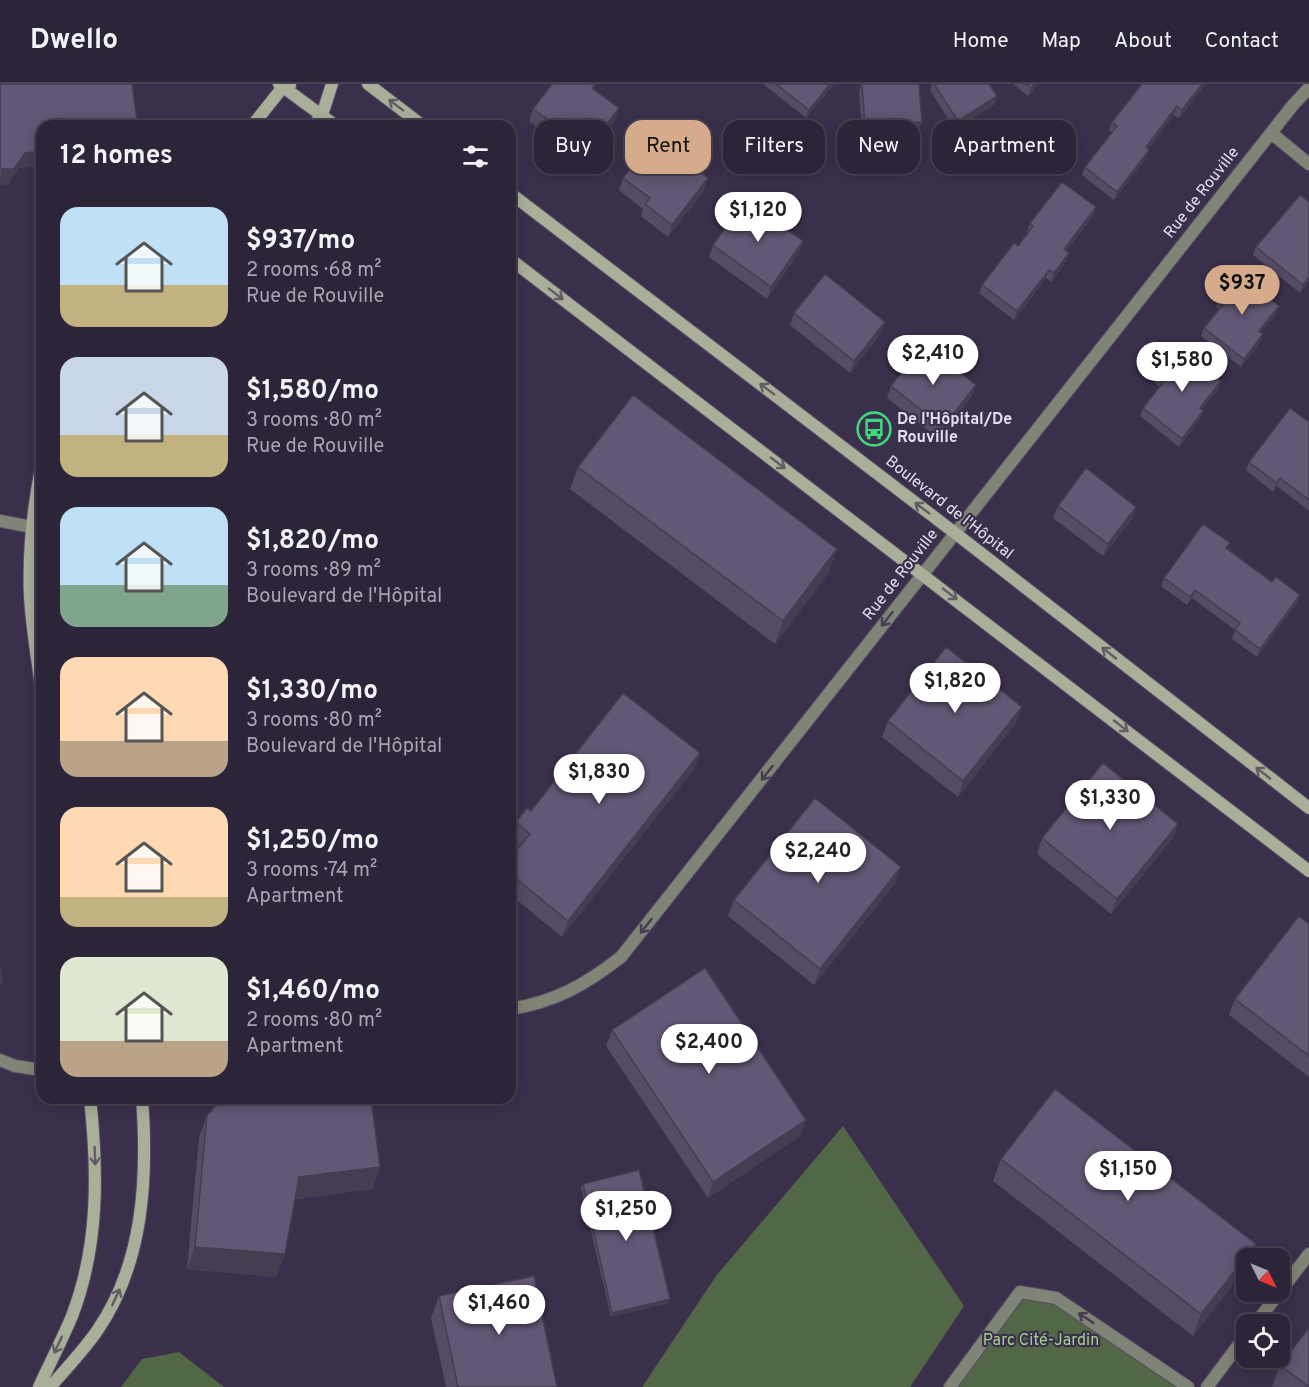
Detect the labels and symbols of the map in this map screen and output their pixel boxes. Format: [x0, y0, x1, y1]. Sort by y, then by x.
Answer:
one-way arrow [388, 99, 404, 111]
street label: Rue de Rouville [1160, 143, 1244, 243]
pin: $1,120 [709, 192, 807, 243]
pin: $937 [1206, 265, 1278, 316]
one-way arrow [548, 288, 564, 300]
pin: $2,410 [884, 335, 982, 386]
pin: $1,580 [1133, 342, 1231, 393]
one-way arrow [759, 383, 775, 395]
place label: De l'Hôpital/De Rouville [897, 410, 1012, 448]
bus stop icon: De l'Hôpital/De Rouville [856, 411, 892, 447]
street label: Boulevard de l'Hôpital [881, 452, 1017, 564]
one-way arrow [770, 457, 786, 469]
one-way arrow [914, 501, 930, 514]
street label: Rue de Rouville [859, 525, 943, 625]
one-way arrow [942, 588, 958, 601]
one-way arrow [881, 611, 894, 627]
one-way arrow [1101, 646, 1117, 659]
pin: $1,820 [906, 663, 1004, 714]
one-way arrow [1113, 719, 1129, 732]
pin: $1,830 [550, 754, 648, 805]
one-way arrow [760, 765, 773, 781]
one-way arrow [1255, 766, 1271, 779]
pin: $1,330 [1061, 780, 1159, 831]
pin: $2,240 [769, 833, 867, 884]
one-way arrow [640, 918, 653, 934]
pin: $2,400 [660, 1024, 758, 1075]
one-way arrow [89, 1146, 101, 1166]
pin: $1,150 [1079, 1151, 1177, 1202]
pin: $1,250 [577, 1191, 675, 1242]
north arrow [1236, 1248, 1290, 1302]
pin: $1,460 [450, 1285, 548, 1336]
one-way arrow [110, 1288, 122, 1306]
one-way arrow [1079, 1312, 1095, 1324]
park label: Parc Cité-Jardin [983, 1331, 1099, 1351]
one-way arrow [52, 1336, 64, 1354]

